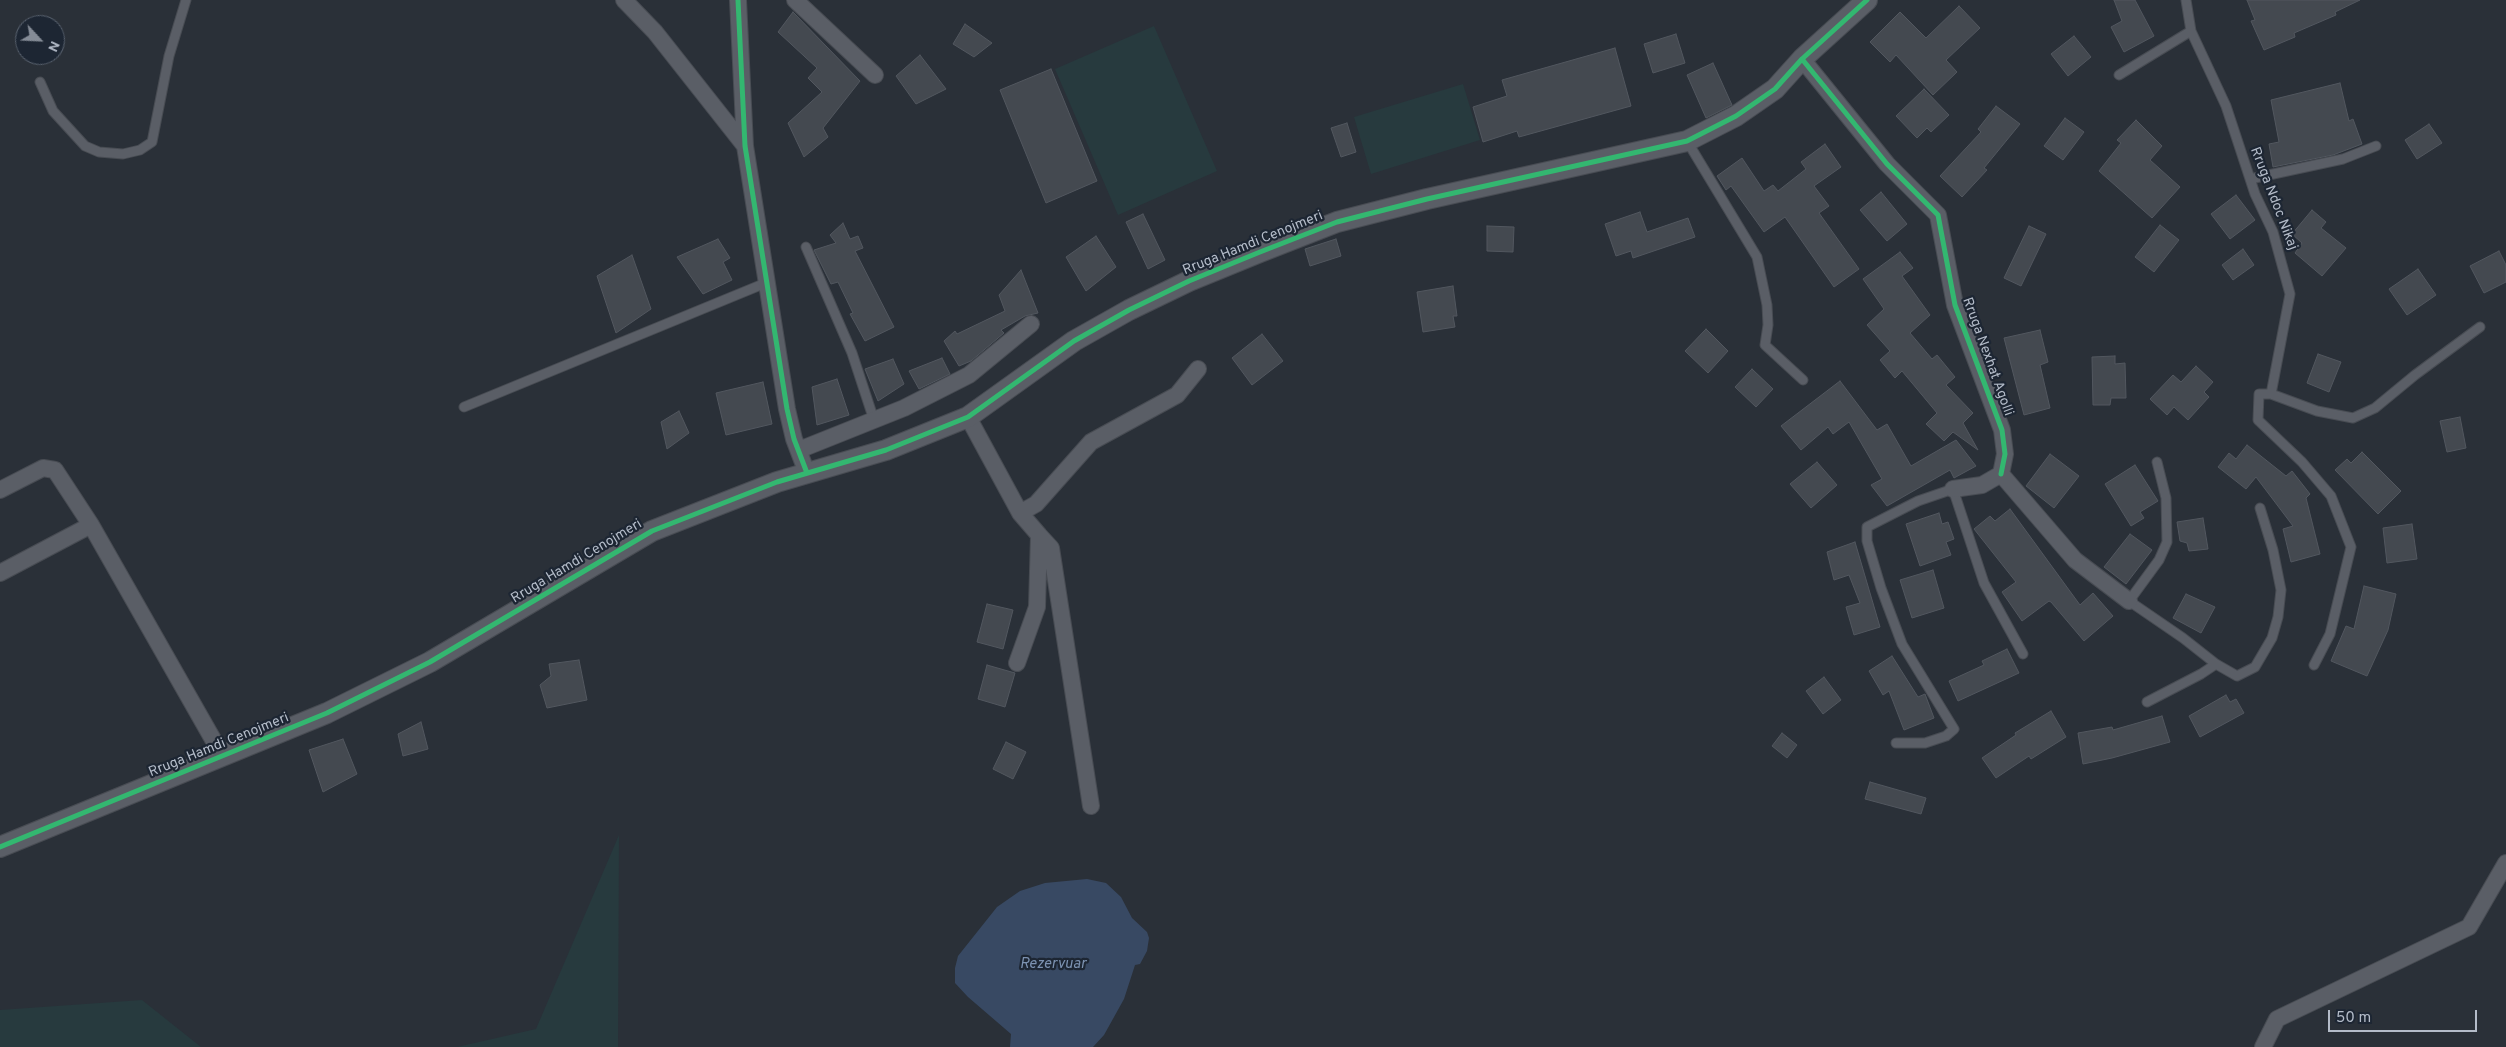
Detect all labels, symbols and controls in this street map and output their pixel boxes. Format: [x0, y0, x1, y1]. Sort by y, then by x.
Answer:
north arrow [15, 15, 65, 65]
text: N [43, 38, 63, 54]
street label: Rruga Ndoc Nikaj [2246, 145, 2300, 253]
street label: Rruga Hamdi Cenojmeri [1180, 208, 1326, 280]
street label: Rruga Nexhat Agolli [1958, 295, 2016, 419]
street label: Rruga Hamdi Cenojmeri [509, 516, 645, 608]
street label: Rruga Hamdi Cenojmeri [146, 710, 292, 782]
water label: Rezervuar [1020, 956, 1086, 974]
scale bar [2331, 1000, 2480, 1032]
text: 50 m [2336, 1009, 2371, 1028]

